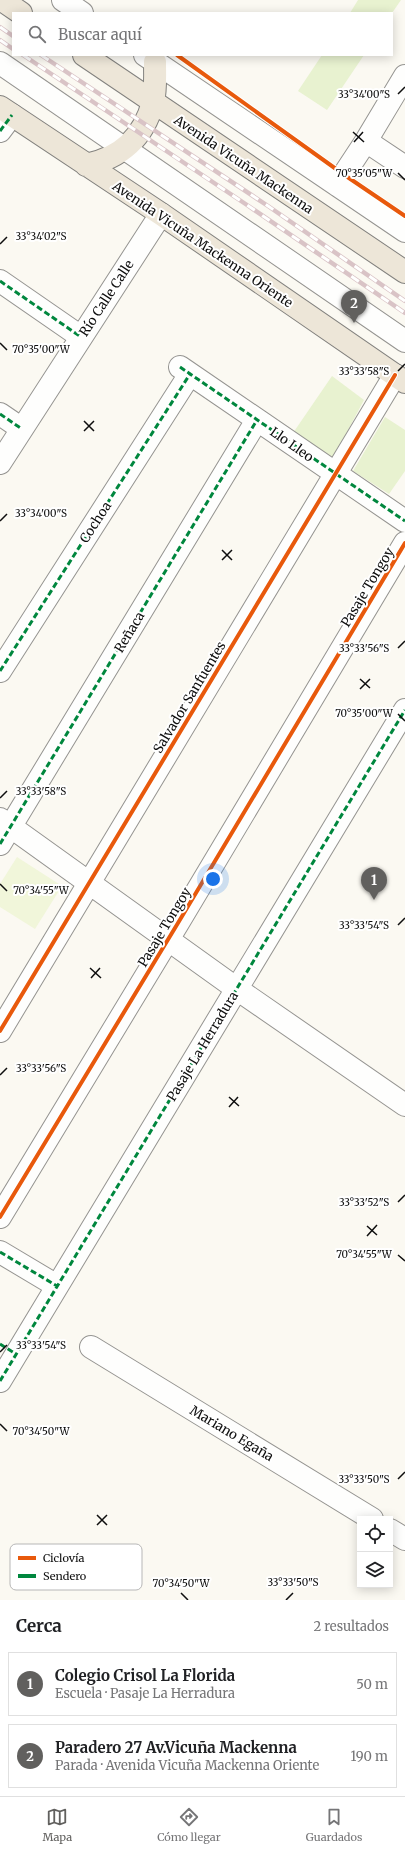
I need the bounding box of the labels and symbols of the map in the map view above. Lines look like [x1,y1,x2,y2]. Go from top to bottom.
text: 33°34'00"S [338,88,390,101]
street label: Avenida Vicuña Mackenna [170,111,317,217]
text: 70°35'05"W [336,167,393,180]
street label: Avenida Vicuña Mackenna Oriente [109,177,296,311]
text: 33°34'02"S [16,230,66,243]
street label: Río Calle Calle [75,257,138,340]
pin: 2 [341,290,367,323]
text: 70°35'00"W [12,343,71,356]
text: 33°33'58"S [339,365,389,378]
street label: Llo Lleo [267,423,317,466]
street label: Cochoa [76,498,115,546]
text: 33°34'00"S [15,507,67,520]
street label: Pasaje Tongoy [337,544,398,630]
street label: Reñaca [111,609,148,656]
street label: Salvador Sanfuentes [149,638,230,756]
text: 33°33'56"S [339,642,389,655]
text: 70°35'00"W [335,707,394,720]
text: 33°33'58"S [16,785,66,798]
pin: 1 [361,867,387,900]
your location [203,869,223,889]
text: 70°34'55"W [13,884,70,897]
street label: Pasaje Tongoy [134,884,195,970]
text: 33°33'54"S [339,919,389,932]
street label: Pasaje La Herradura [163,988,242,1104]
text: 33°33'56"S [16,1062,66,1075]
text: 33°33'52"S [339,1196,389,1209]
text: 70°34'55"W [336,1248,393,1261]
text: 33°33'54"S [16,1339,66,1352]
street label: Mariano Egaña [187,1402,277,1465]
text: 70°34'50"W [13,1425,70,1438]
text: 33°33'50"S [338,1473,390,1486]
legend [10,1544,142,1590]
text: Ciclovía [43,1551,85,1565]
text: Sendero [43,1569,87,1583]
text: 33°33'50"S [267,1576,319,1589]
text: 70°34'50"W [153,1577,210,1590]

